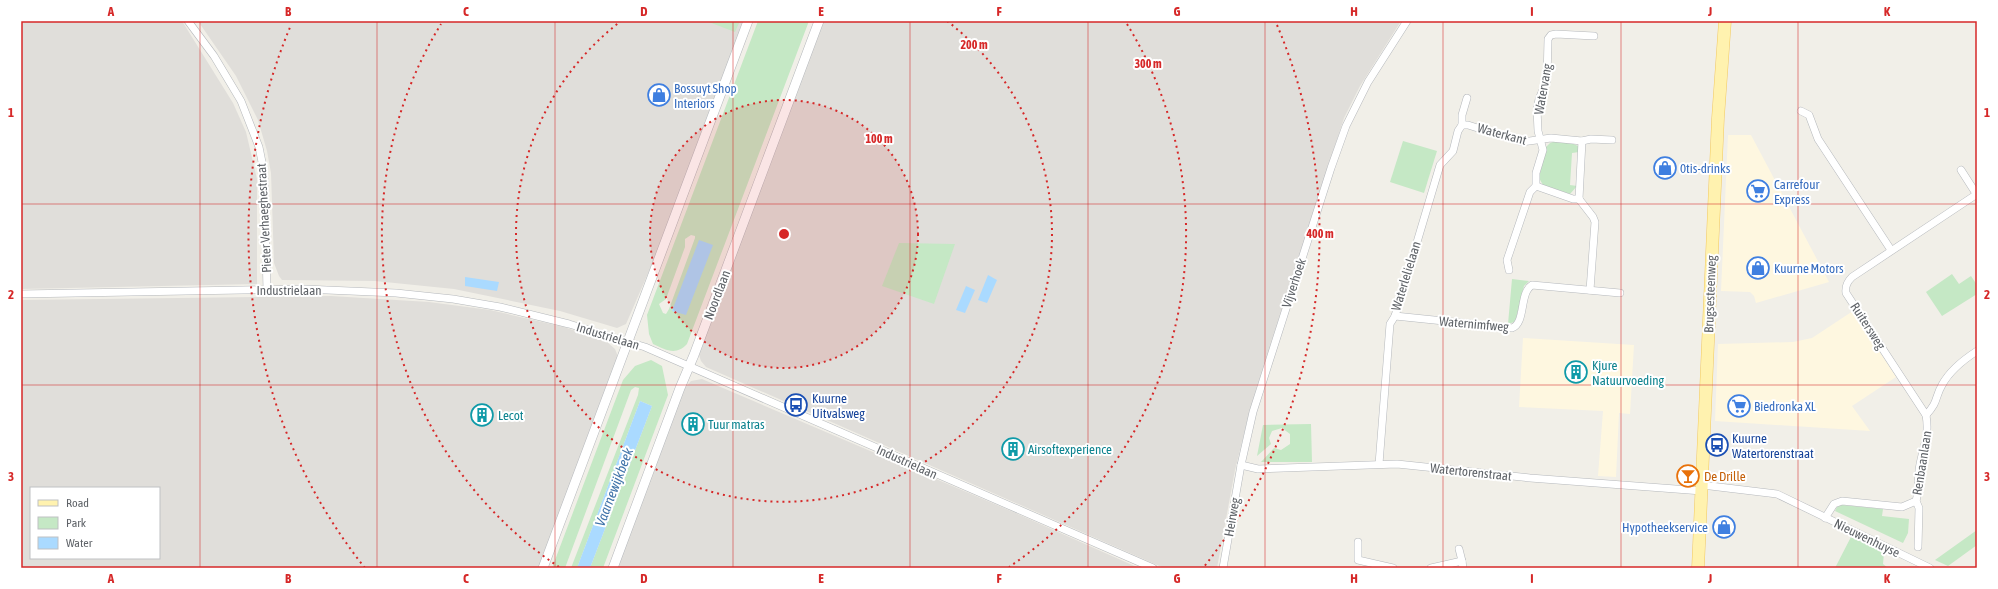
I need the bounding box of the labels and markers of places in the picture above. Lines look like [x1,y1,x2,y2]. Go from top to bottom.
place label: Bossuyt Shop Interiors [674,81,737,111]
shop icon: Bossuyt Shop Interiors [646,82,672,108]
shop icon: 0tis-drinks [1652,155,1678,181]
place label: 0tis-drinks [1680,161,1731,176]
place label: Carrefour Express [1774,177,1819,207]
supermarket icon: Carrefour Express [1745,178,1771,204]
centre of rings [777,227,791,241]
shop icon: Kuurne Motors [1745,255,1771,281]
place label: Kuurne Motors [1774,261,1844,276]
place label: Kjure Natuurvoeding [1592,358,1664,388]
building icon: Kjure Natuurvoeding [1563,359,1589,385]
place label: Kuurne Uitvalsweg [812,391,865,421]
bus stop icon: Kuurne Uitvalsweg [783,392,809,418]
supermarket icon: Biedronka XL [1726,393,1752,419]
place label: Biedronka XL [1754,399,1816,414]
building icon: Lecot [469,402,495,428]
place label: Lecot [498,408,524,423]
building icon: Tuur matras [680,411,706,437]
place label: Tuur matras [708,417,765,432]
place label: Kuurne Watertorenstraat [1732,431,1814,461]
bus stop icon: Kuurne Watertorenstraat [1704,432,1730,458]
building icon: Airsoftexperience [1000,436,1026,462]
place label: Airsoftexperience [1028,442,1112,457]
bar icon: De Drille [1675,463,1701,489]
place label: De Drille [1704,469,1746,484]
shop icon: Hypotheekservice [1711,514,1737,540]
place label: Hypotheekservice [1622,520,1708,535]

